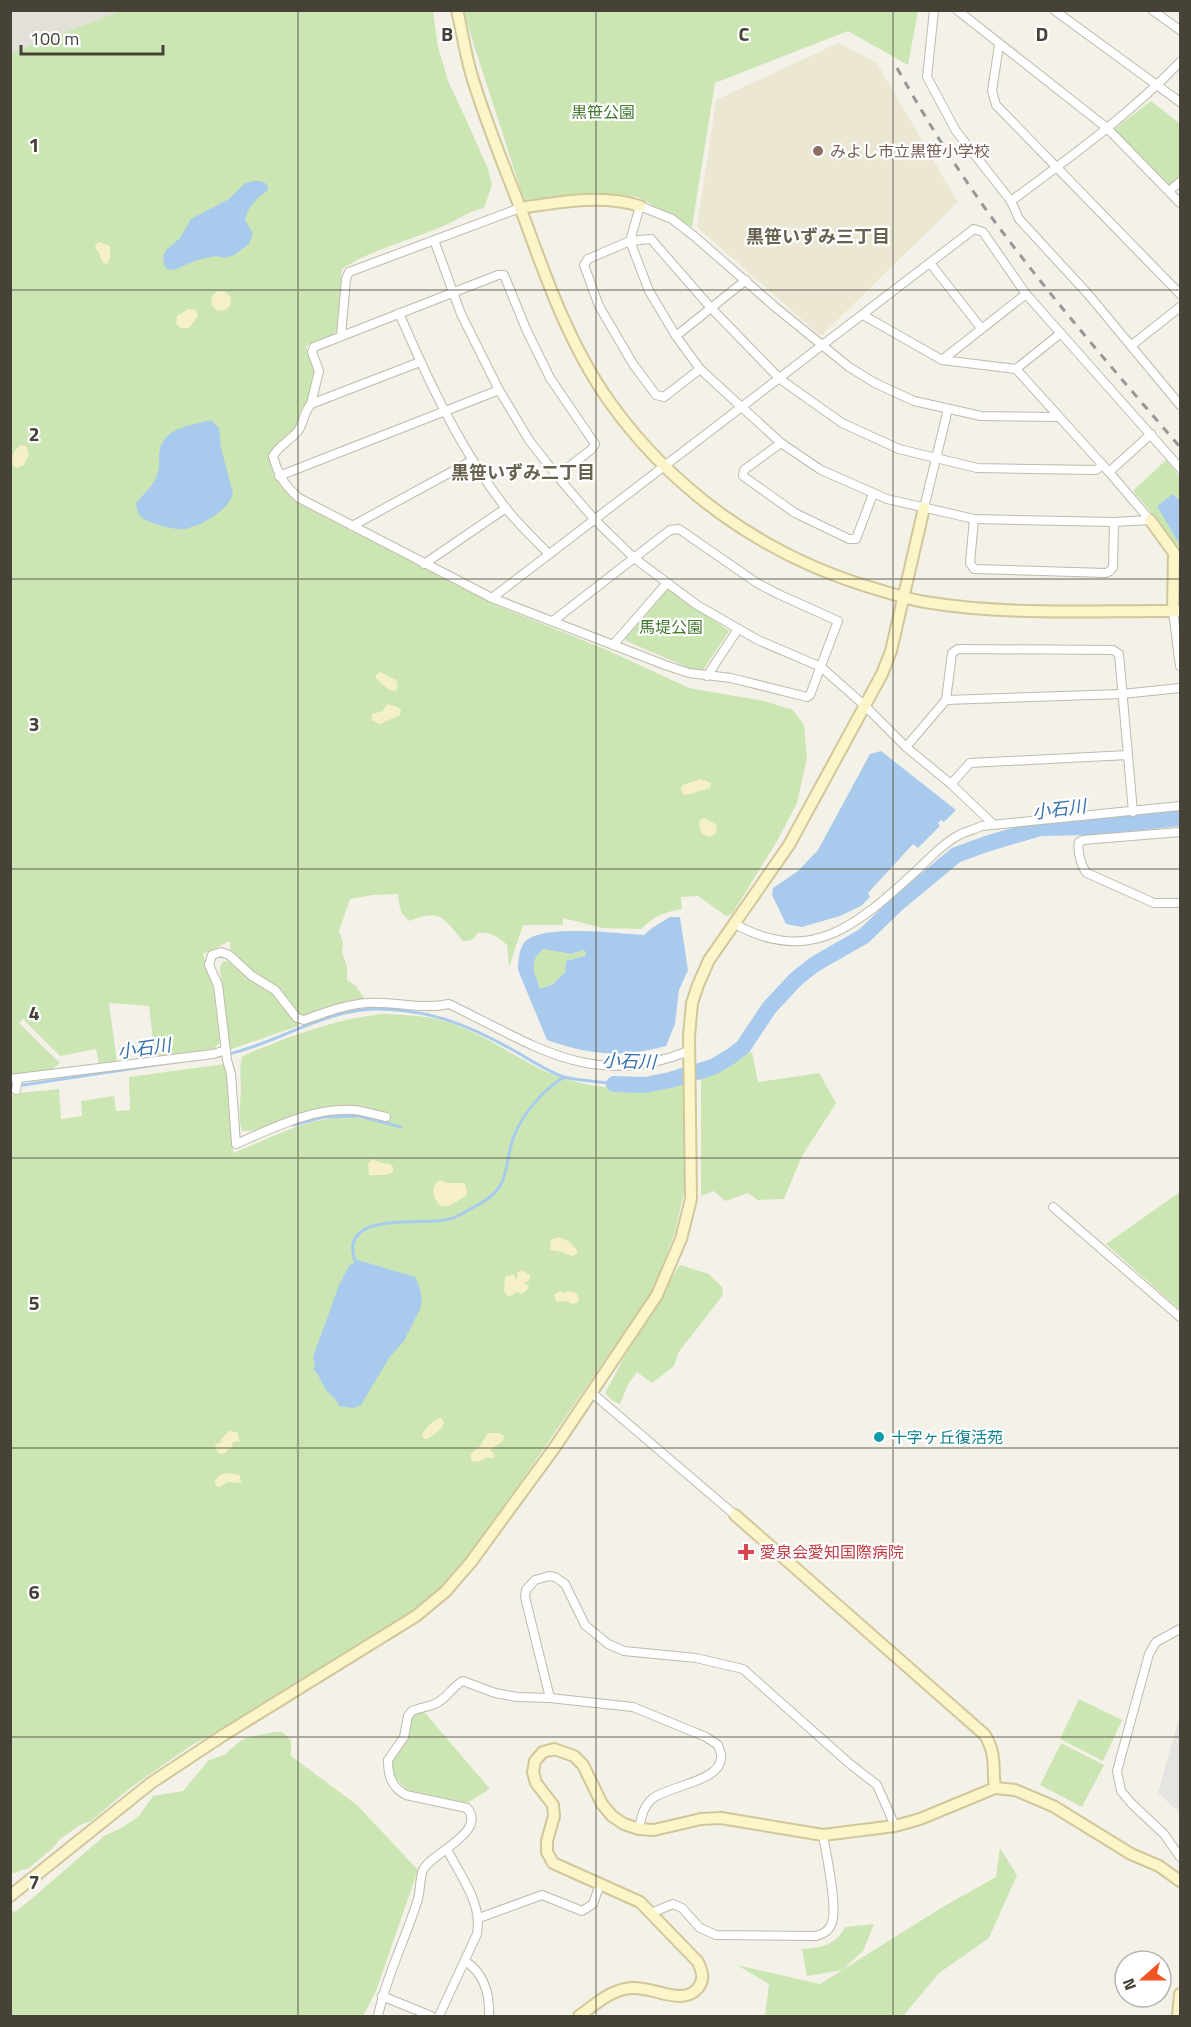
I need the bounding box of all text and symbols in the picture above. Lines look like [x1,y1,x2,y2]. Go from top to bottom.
scale bar [21,18,164,56]
text: B [441,18,453,49]
text: C [739,18,750,49]
text: D [1036,18,1048,49]
text: 100 m [30,25,79,52]
park label: 黒笹公園 [571,100,635,124]
text: 1 [28,129,40,160]
place label: みよし市立黒笹小学校 [830,139,990,163]
marker: みよし市立黒笹小学校 [811,144,825,158]
district label: 黒笹いずみ三丁目 [746,223,890,250]
text: 2 [28,418,40,449]
district label: 黒笹いずみ二丁目 [451,459,595,486]
park label: 馬堤公園 [639,615,703,639]
text: 3 [28,708,40,739]
water label: 小石川 [1031,792,1089,826]
text: 4 [28,997,40,1028]
water label: 小石川 [115,1031,175,1065]
water label: 小石川 [602,1047,658,1076]
text: 5 [28,1287,40,1318]
place label: 十字ヶ丘復活苑 [891,1425,1003,1449]
marker: 十字ヶ丘復活苑 [872,1430,886,1444]
place label: 愛泉会愛知国際病院 [760,1540,904,1564]
marker: 愛泉会愛知国際病院 [737,1543,755,1561]
text: 6 [28,1576,40,1607]
text: 7 [28,1866,40,1897]
north arrow [1113,1949,1173,2009]
text: N [1116,1975,1142,1994]

